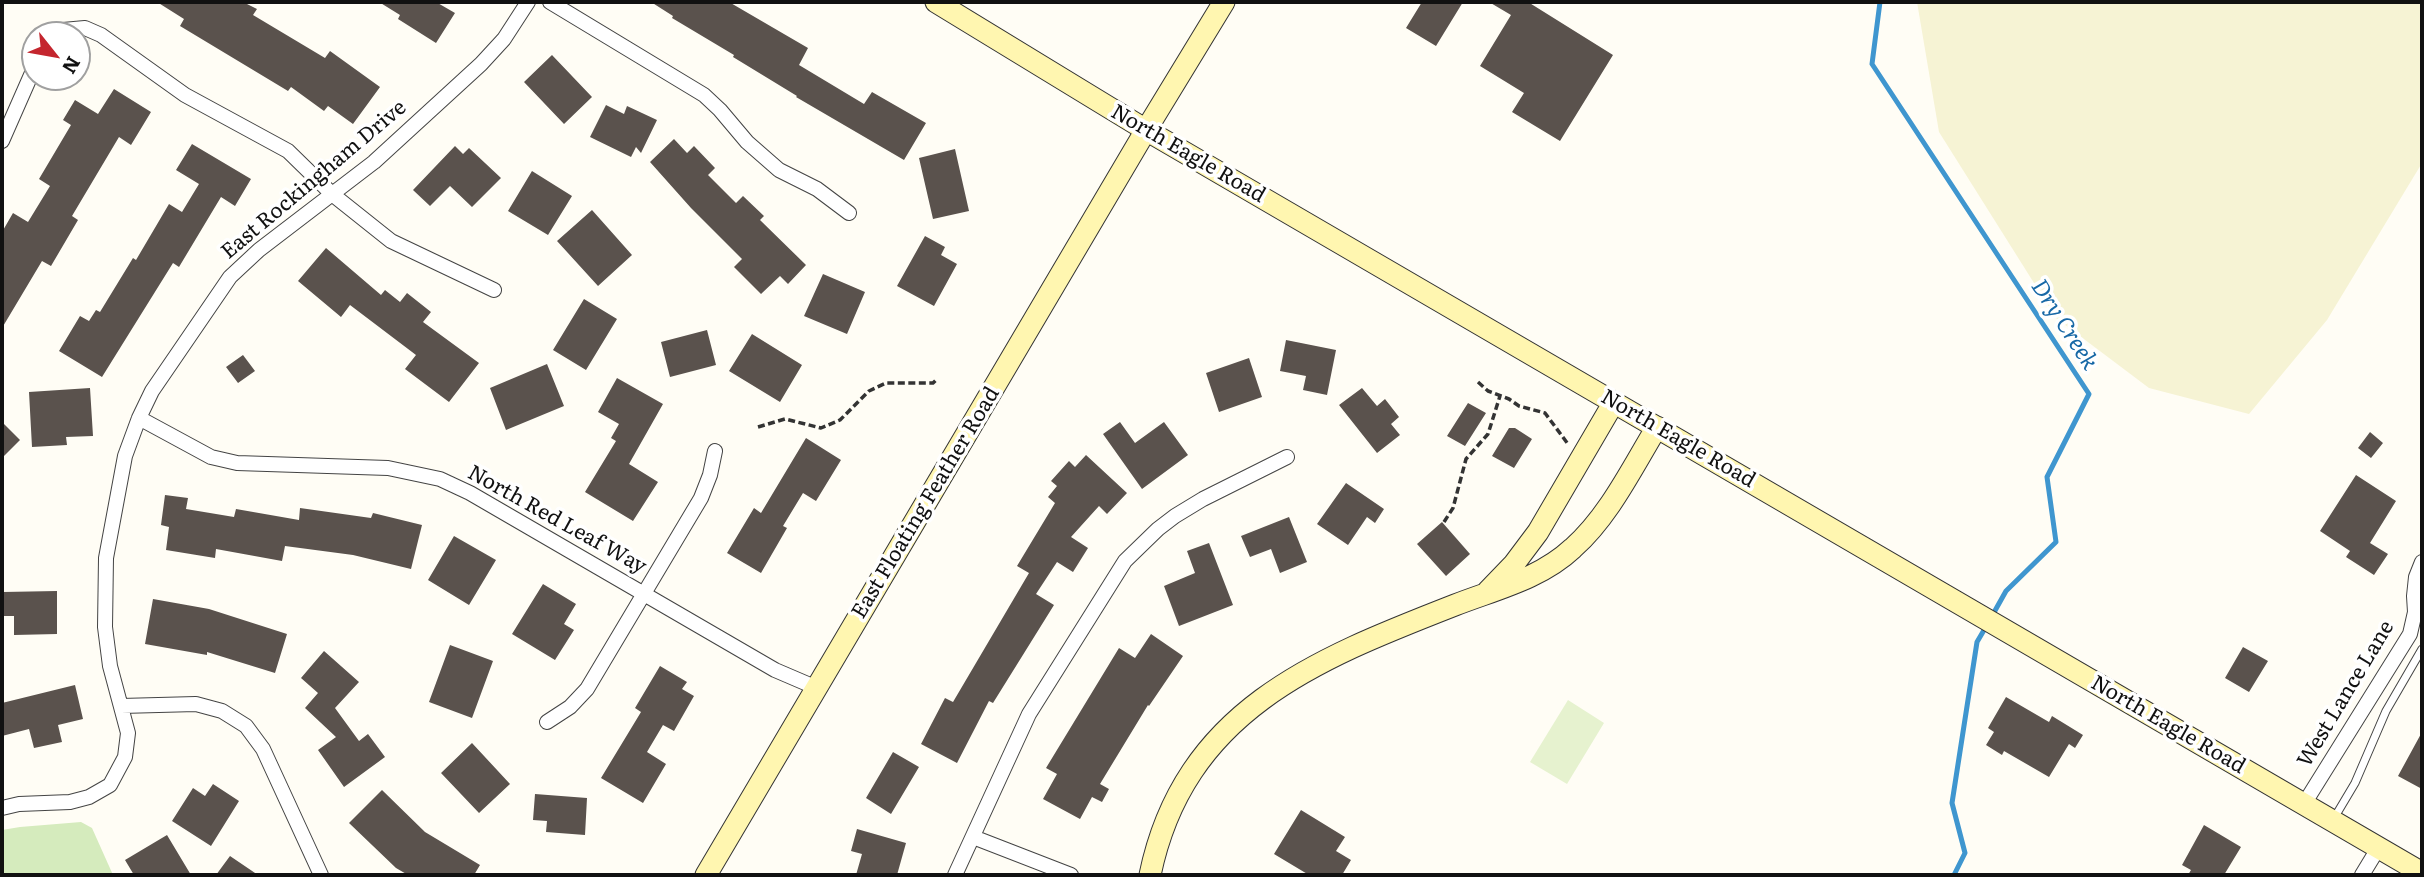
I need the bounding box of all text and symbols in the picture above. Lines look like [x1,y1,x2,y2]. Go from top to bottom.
north arrow [21,21,91,91]
text: N [56,52,88,80]
street label: East Rockingham Drive [216,95,412,265]
street label: North Eagle Road [1106,100,1270,208]
water label: Dry Creek [2025,275,2103,375]
street label: East Floating Feather Road [847,383,1005,623]
street label: North Eagle Road [1596,385,1760,493]
street label: North Red Leaf Way [463,460,651,580]
street label: West Lance Lane [2292,616,2400,772]
street label: North Eagle Road [2086,671,2250,779]

